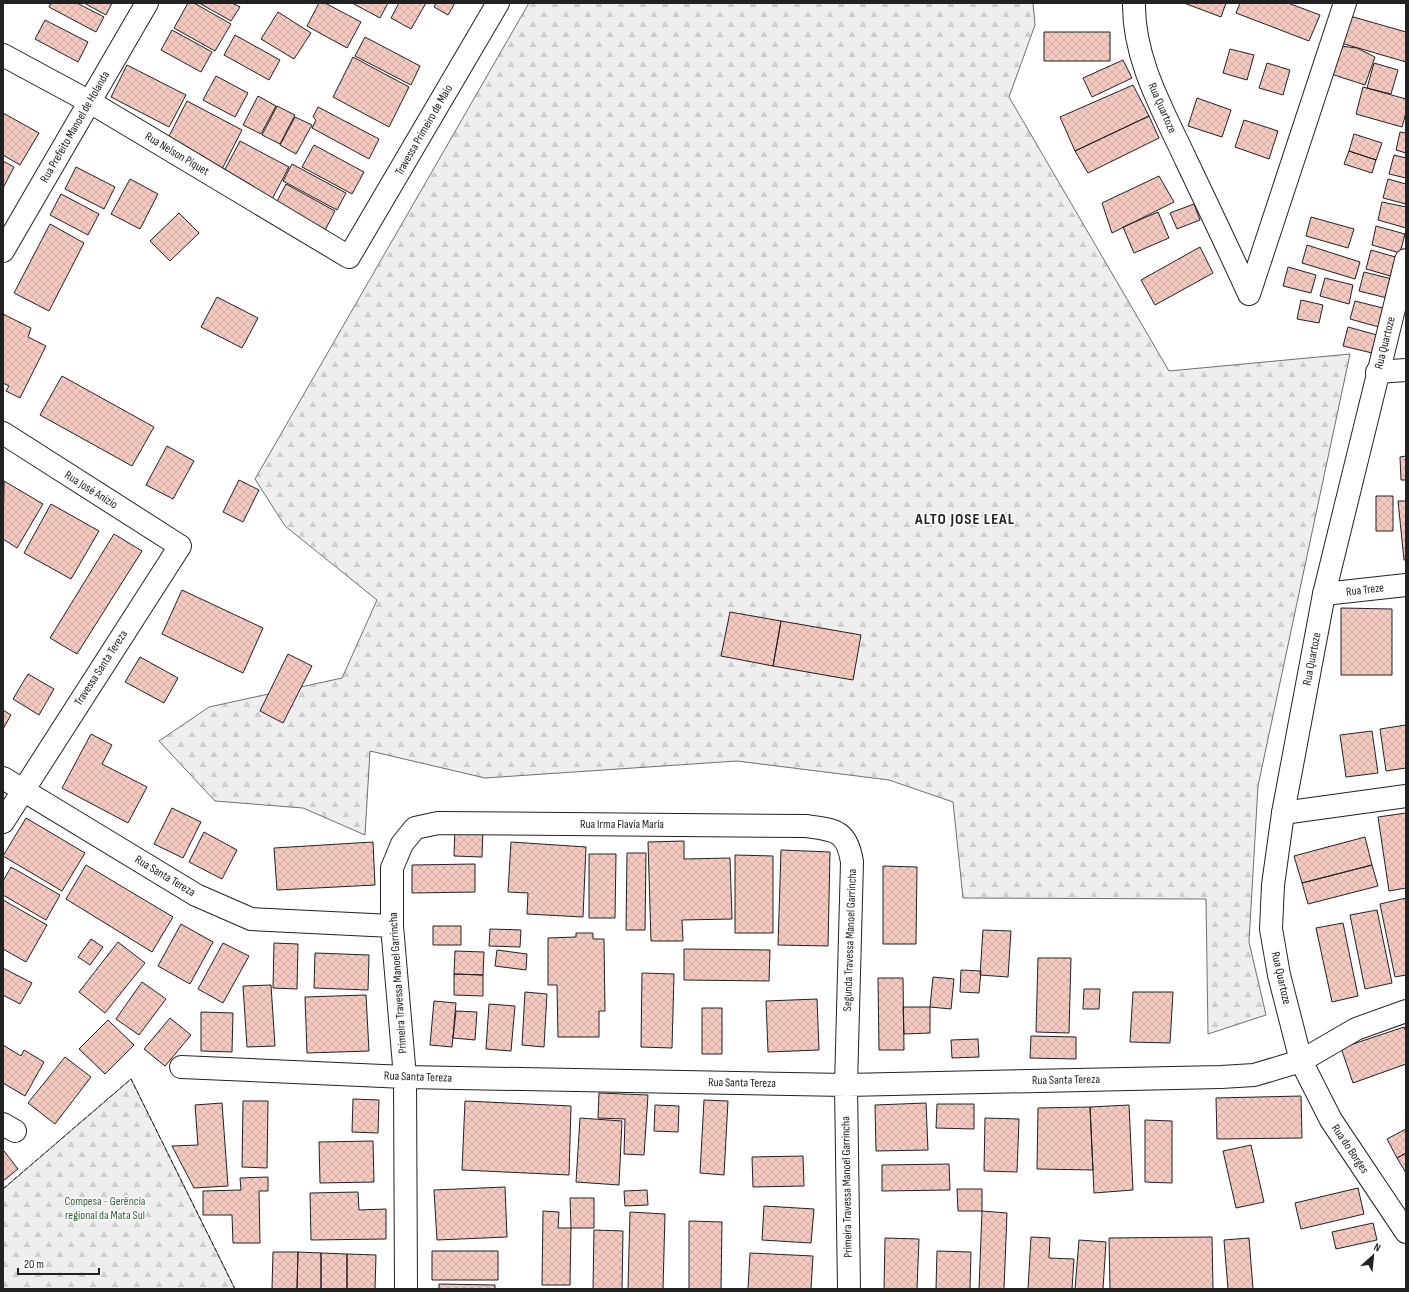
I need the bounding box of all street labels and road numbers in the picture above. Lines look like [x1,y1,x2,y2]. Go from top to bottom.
street label: Rua Prefeito Manoel de Holanda [37,68,113,185]
street label: Rua Quartoze [1144,80,1180,136]
street label: Travessa Primeiro de Maio [392,82,456,178]
street label: Rua Nelson Piquet [142,129,212,179]
street label: Rua Quartoze [1371,315,1399,371]
street label: Rua José Anizio [62,468,120,512]
street label: Rua Treze [1345,580,1385,600]
street label: Travessa Santa Tereza [71,627,131,709]
street label: Rua Quartoze [1300,631,1325,687]
street label: Rua Irma Flavia Maria [580,817,664,832]
street label: Rua Santa Tereza [132,852,198,900]
street label: Segunda Travessa Manoel Garrincha [840,868,860,1012]
street label: Primeira Travessa Manoel Garrincha [386,911,410,1054]
street label: Rua Quartoze [1268,950,1294,1006]
street label: Rua Santa Tereza [384,1068,453,1086]
street label: Rua Santa Tereza [1032,1072,1101,1088]
street label: Rua Santa Tereza [708,1075,777,1091]
street label: Primeira Travessa Manoel Garrincha [838,1116,856,1258]
street label: Rua do Borges [1328,1121,1372,1177]

